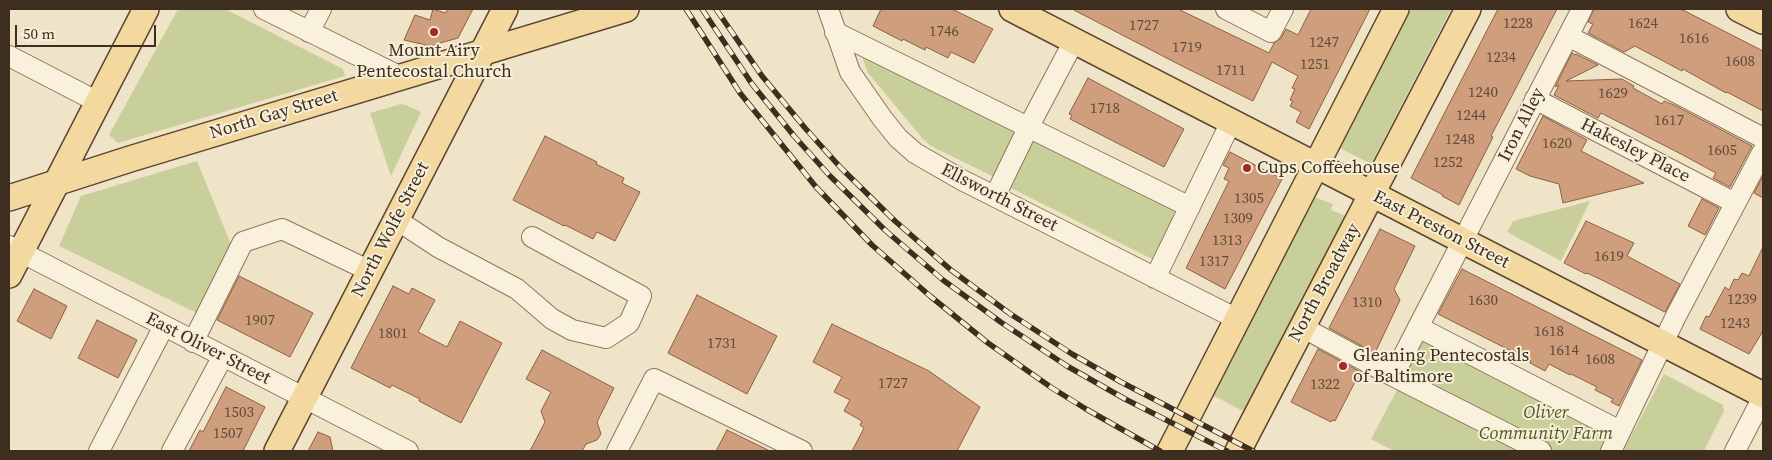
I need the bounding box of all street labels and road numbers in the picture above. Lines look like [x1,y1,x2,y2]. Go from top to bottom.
street label: Iron Alley [1494,84,1550,166]
street label: North Gay Street [207,85,341,145]
street label: Hakesley Place [1577,114,1693,188]
street label: North Wolfe Street [348,159,434,301]
street label: Ellsworth Street [937,159,1061,237]
street label: East Preston Street [1369,186,1513,274]
street label: North Broadway [1285,220,1365,346]
street label: East Oliver Street [142,308,274,390]

